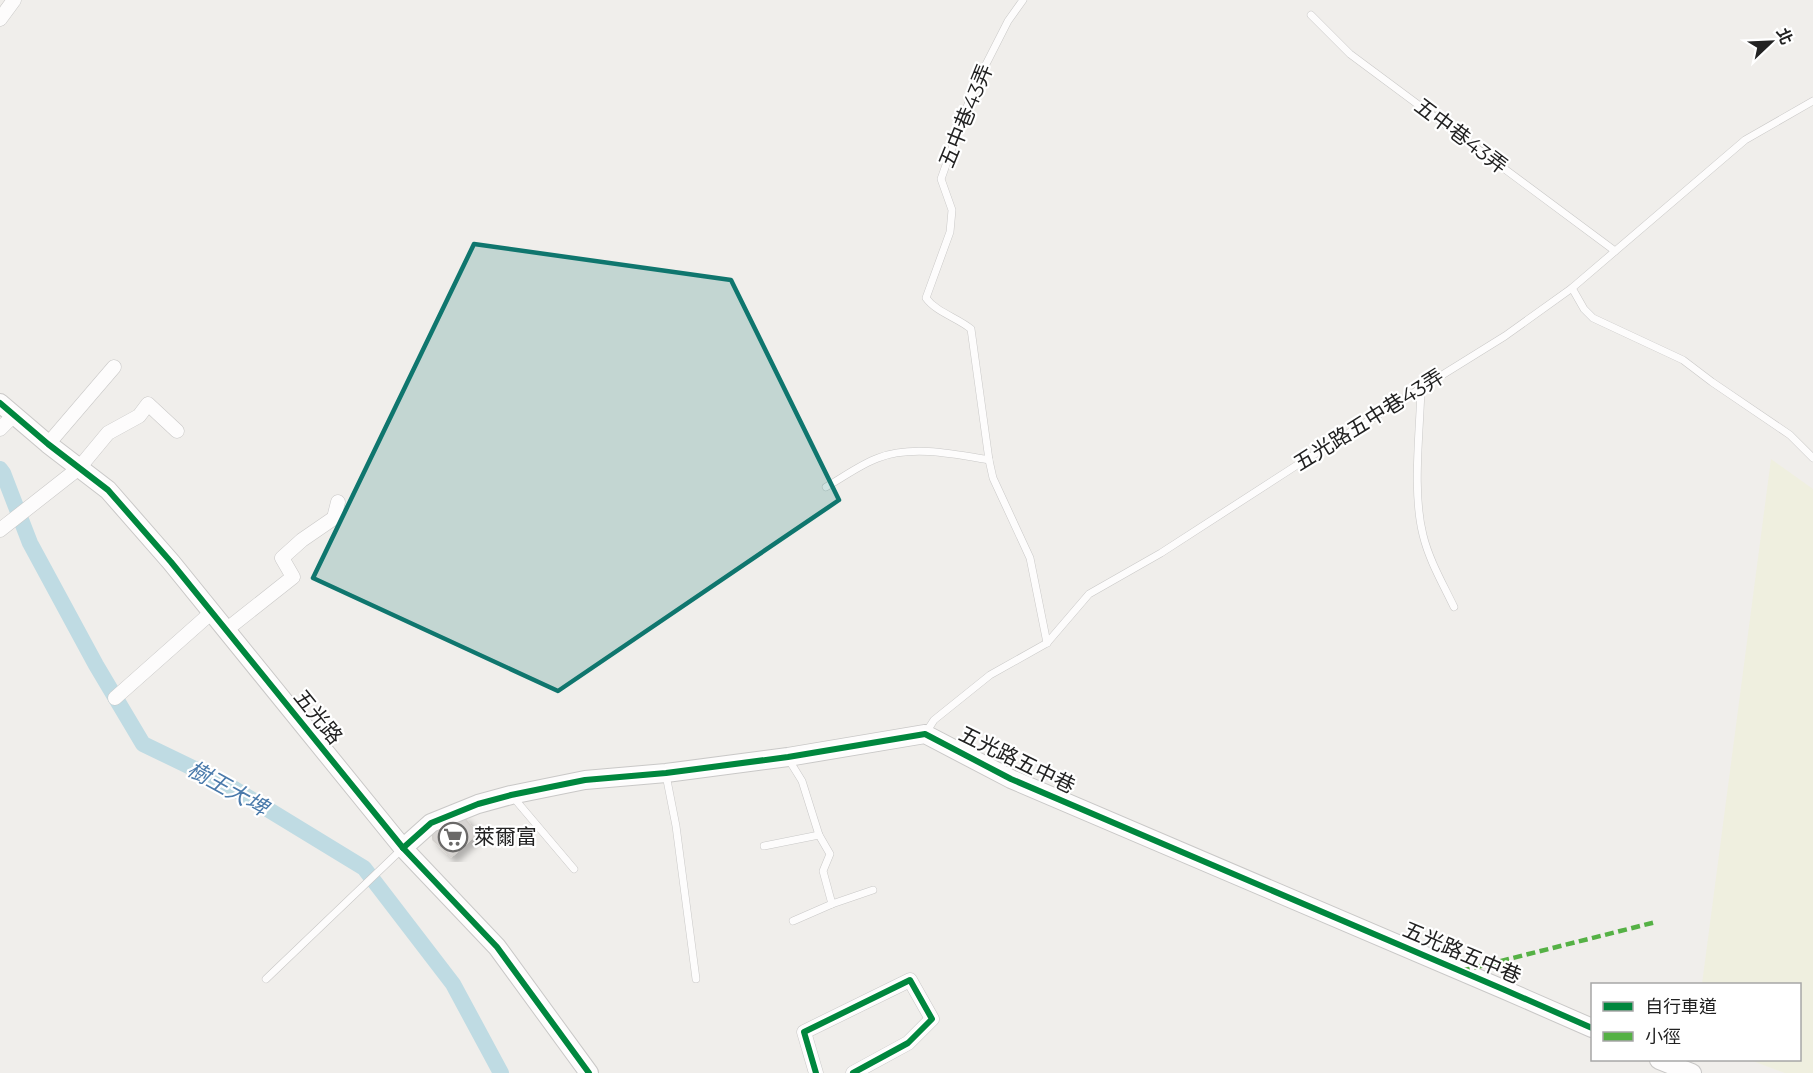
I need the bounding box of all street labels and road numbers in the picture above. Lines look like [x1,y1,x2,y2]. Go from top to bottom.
street label: 五中巷43弄 [933,60,998,171]
street label: 五中巷43弄 [1410,93,1513,179]
street label: 五光路五中巷43弄 [1289,363,1448,476]
street label: 五光路 [289,684,348,749]
street label: 五光路五中巷 [955,721,1079,798]
street label: 五光路五中巷 [1399,916,1525,989]

